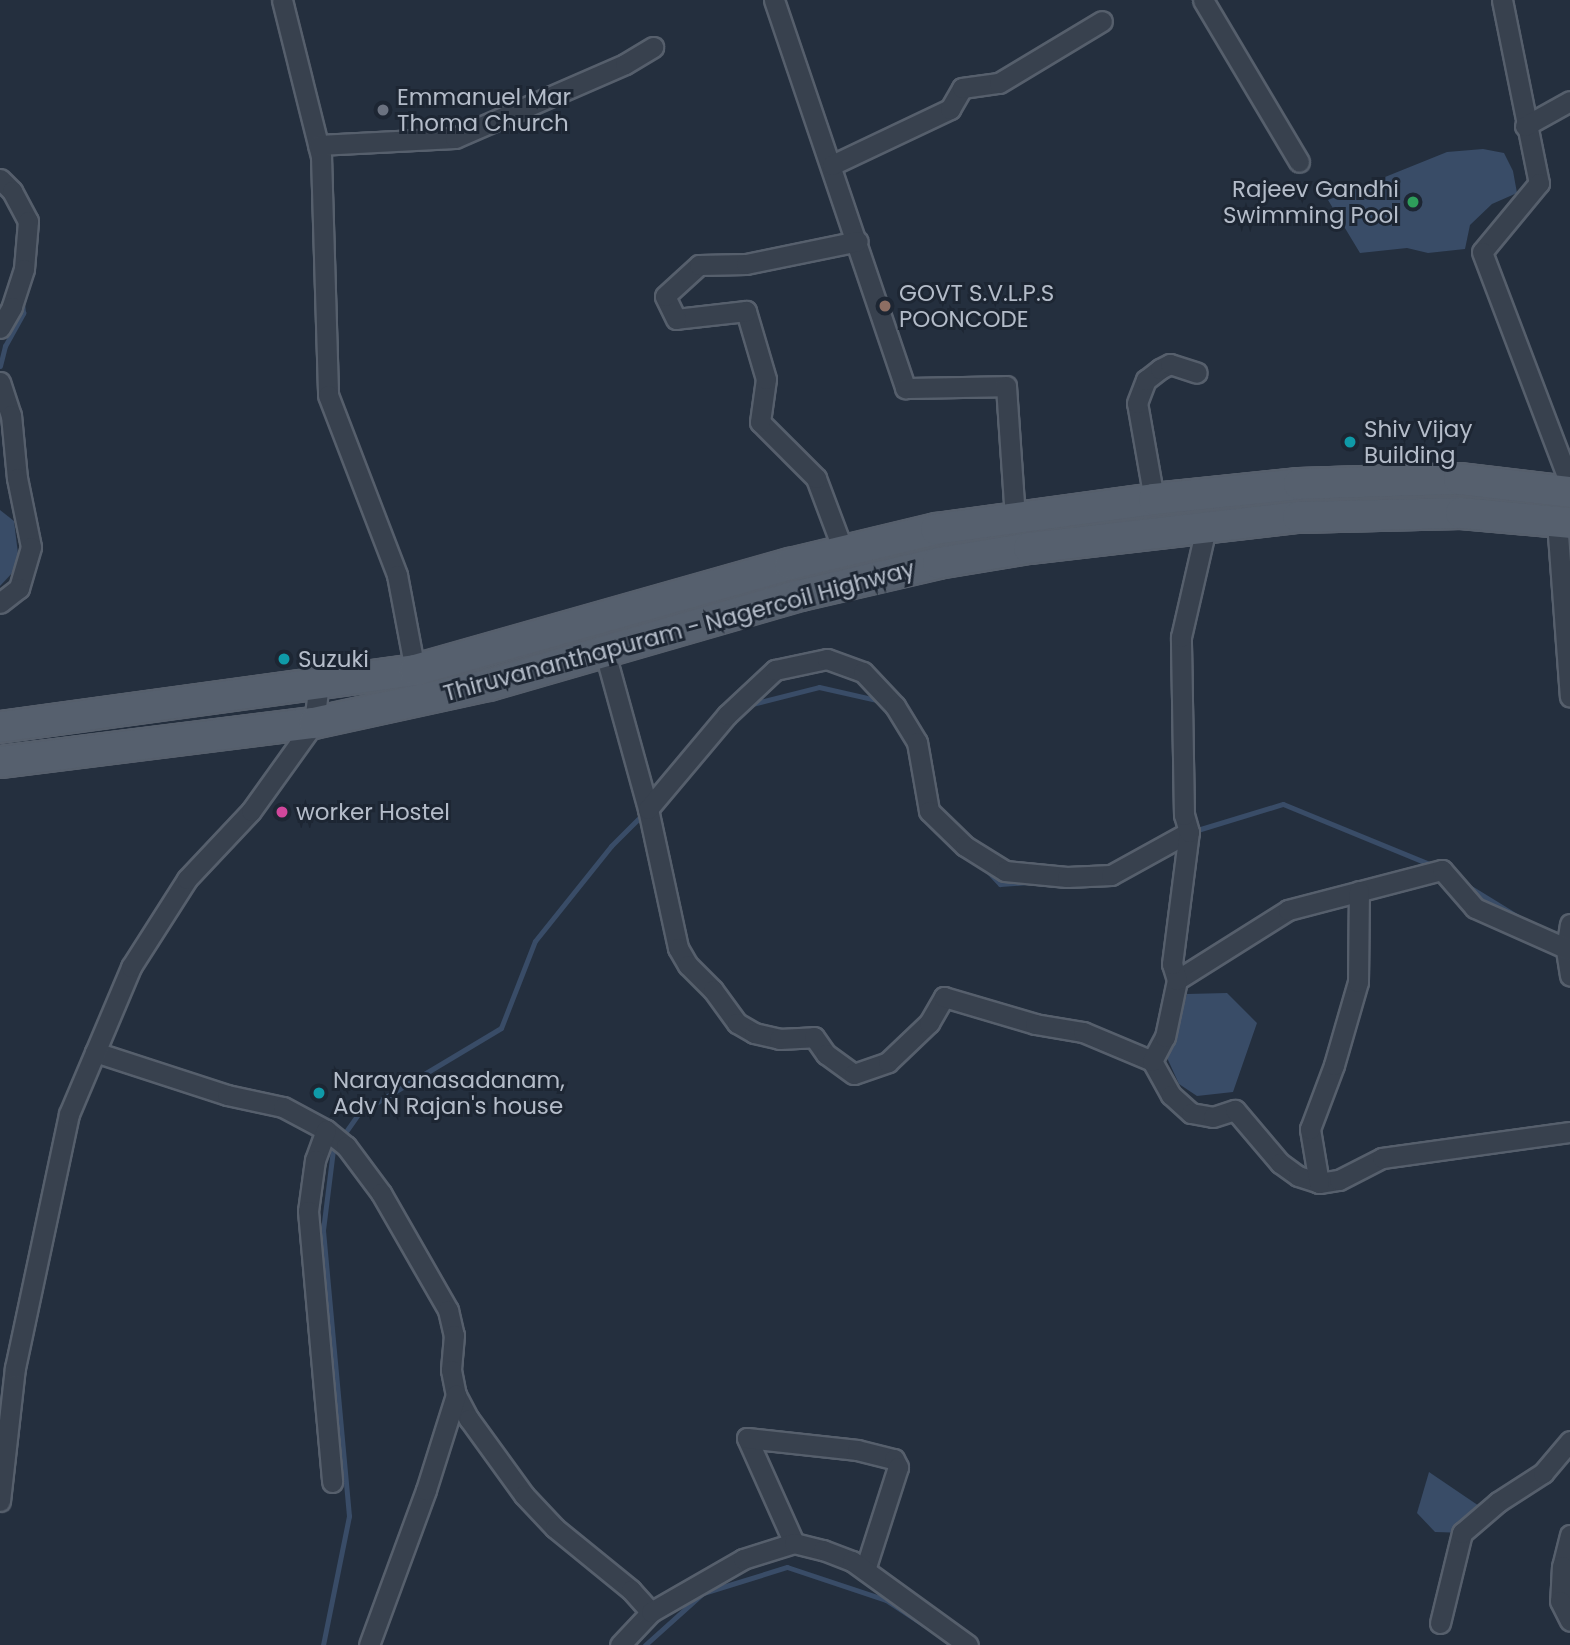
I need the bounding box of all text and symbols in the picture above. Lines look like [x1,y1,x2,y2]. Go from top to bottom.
place label: Emmanuel Mar Thoma Church [397,83,571,137]
marker: Emmanuel Mar Thoma Church [375,102,391,118]
place label: Rajeev Gandhi Swimming Pool [1223,175,1399,229]
marker: Rajeev Gandhi Swimming Pool [1405,194,1421,210]
place label: GOVT S.V.L.P.S POONCODE [899,279,1054,333]
marker: GOVT S.V.L.P.S POONCODE [877,298,893,314]
place label: Shiv Vijay Building [1364,415,1472,469]
marker: Shiv Vijay Building [1342,434,1358,450]
street label: Thiruvananthapuram - Nagercoil Highway [440,555,918,707]
place label: Suzuki [298,645,369,673]
marker: Suzuki [276,651,292,667]
place label: worker Hostel [296,798,450,826]
marker: worker Hostel [274,804,290,820]
place label: Narayanasadanam, Adv N Rajan's house [333,1066,565,1120]
marker: Narayanasadanam, Adv N Rajan's house [311,1085,327,1101]

